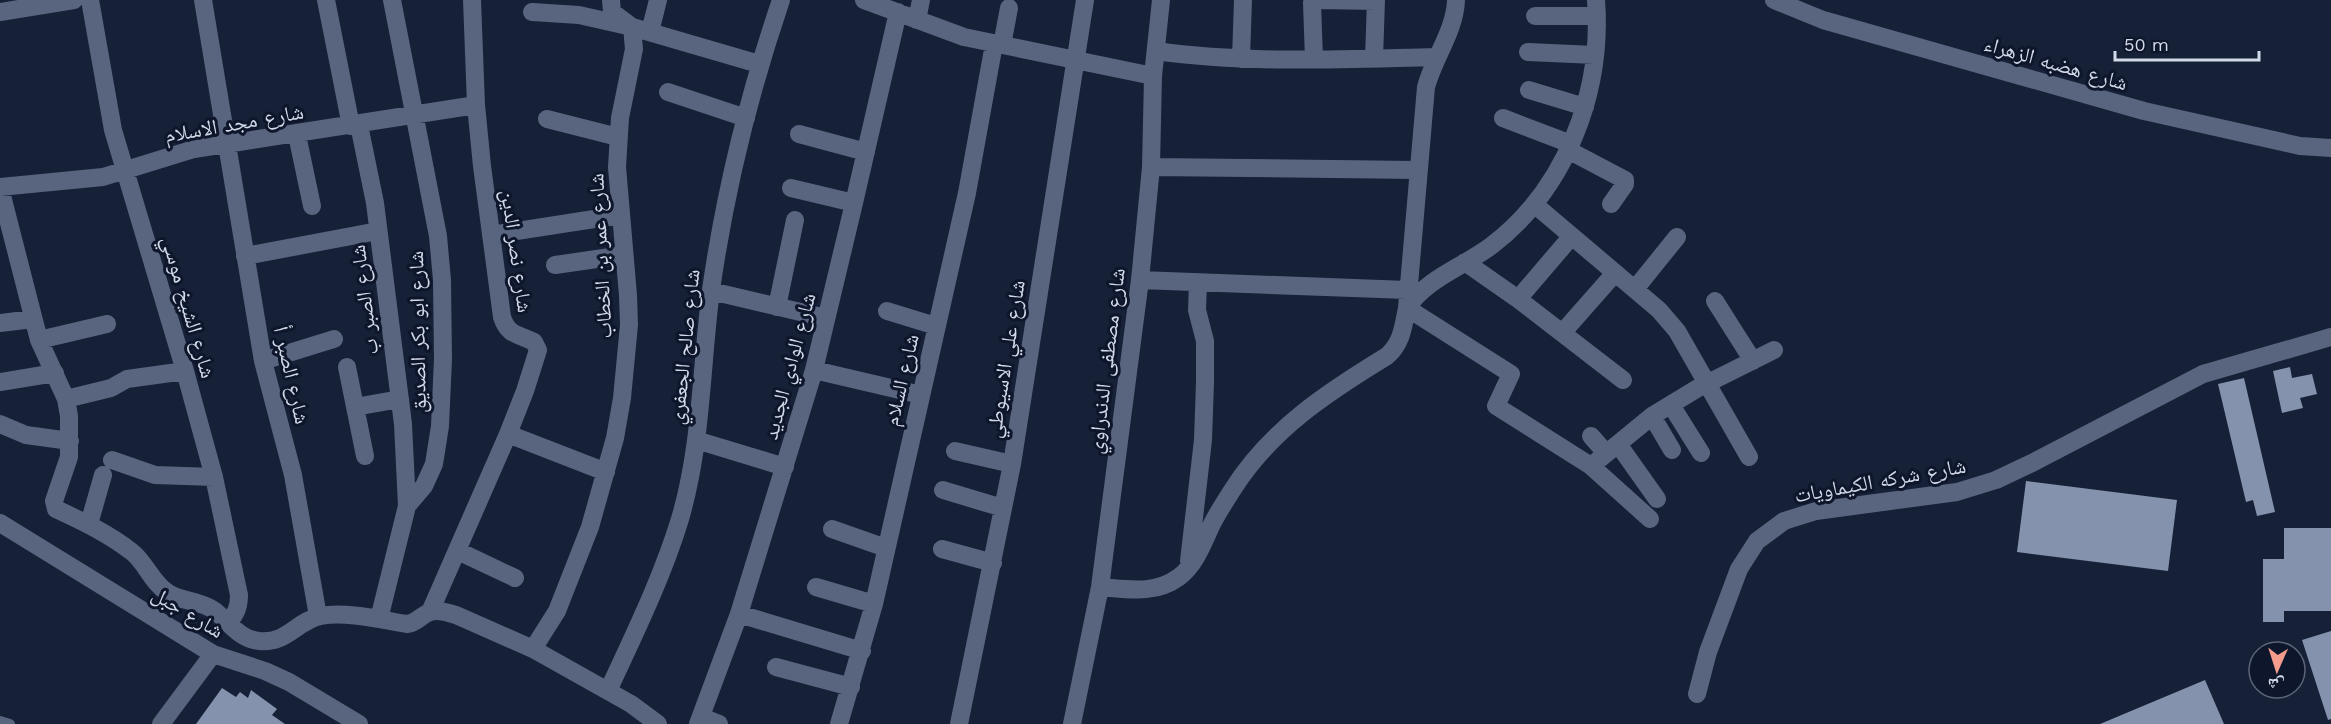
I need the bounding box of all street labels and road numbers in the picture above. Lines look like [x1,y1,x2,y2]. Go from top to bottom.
street label: شارع هضبه الزهراء [1981,31,2131,96]
street label: شارع مجد الاسلام [163,98,306,149]
street label: شارع عمر بن الخطاب [583,173,618,339]
street label: شارع نصر الدين [495,188,538,314]
street label: شارع الشيخ موسي [153,233,221,382]
street label: شارع الصبر ب [345,243,384,357]
street label: شارع ابو بكر الصديق [403,251,432,413]
street label: شارع مصطفى الدندراوي [1082,267,1134,456]
street label: شارع صالح الجعفري [663,268,709,426]
street label: شارع علي الاسيوطي [980,278,1034,441]
street label: شارع الوادي الجديد [757,290,825,443]
street label: شارع الصبر أ [268,324,315,427]
street label: شارع السلام [878,332,926,429]
street label: شارع شركه الكيماويات [1792,453,1968,508]
street label: شارع جبل [147,581,228,644]

